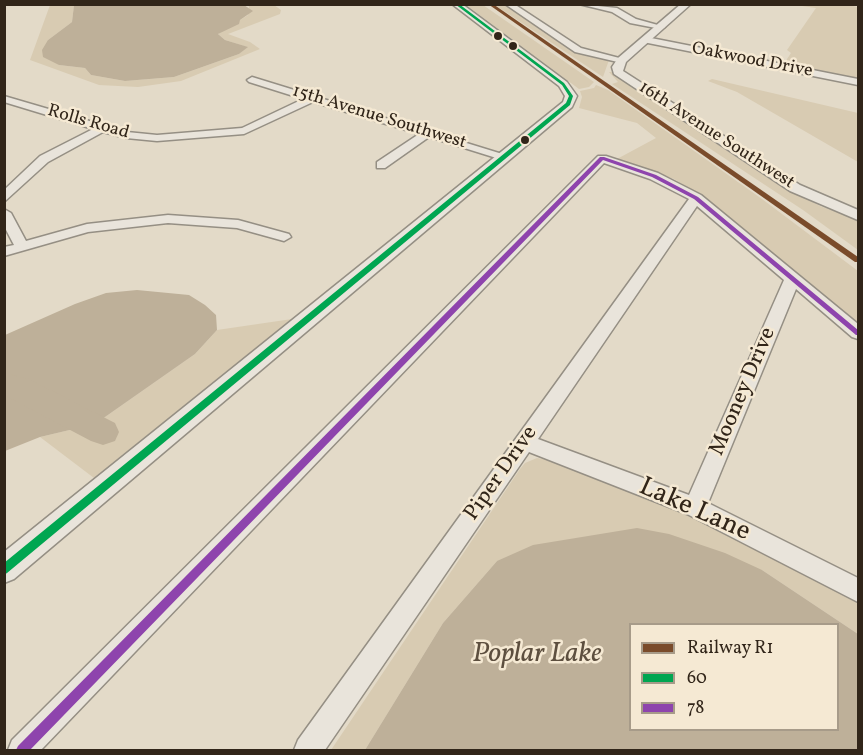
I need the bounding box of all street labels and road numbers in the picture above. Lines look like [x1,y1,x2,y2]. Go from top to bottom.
street label: Oakwood Drive [690,39,814,83]
street label: 16th Avenue Southwest [634,78,798,194]
street label: 15th Avenue Southwest [289,81,469,155]
street label: Rolls Road [45,101,131,145]
street label: Mooney Drive [705,324,783,460]
street label: Piper Drive [460,421,544,527]
street label: Lake Lane [633,472,755,550]

